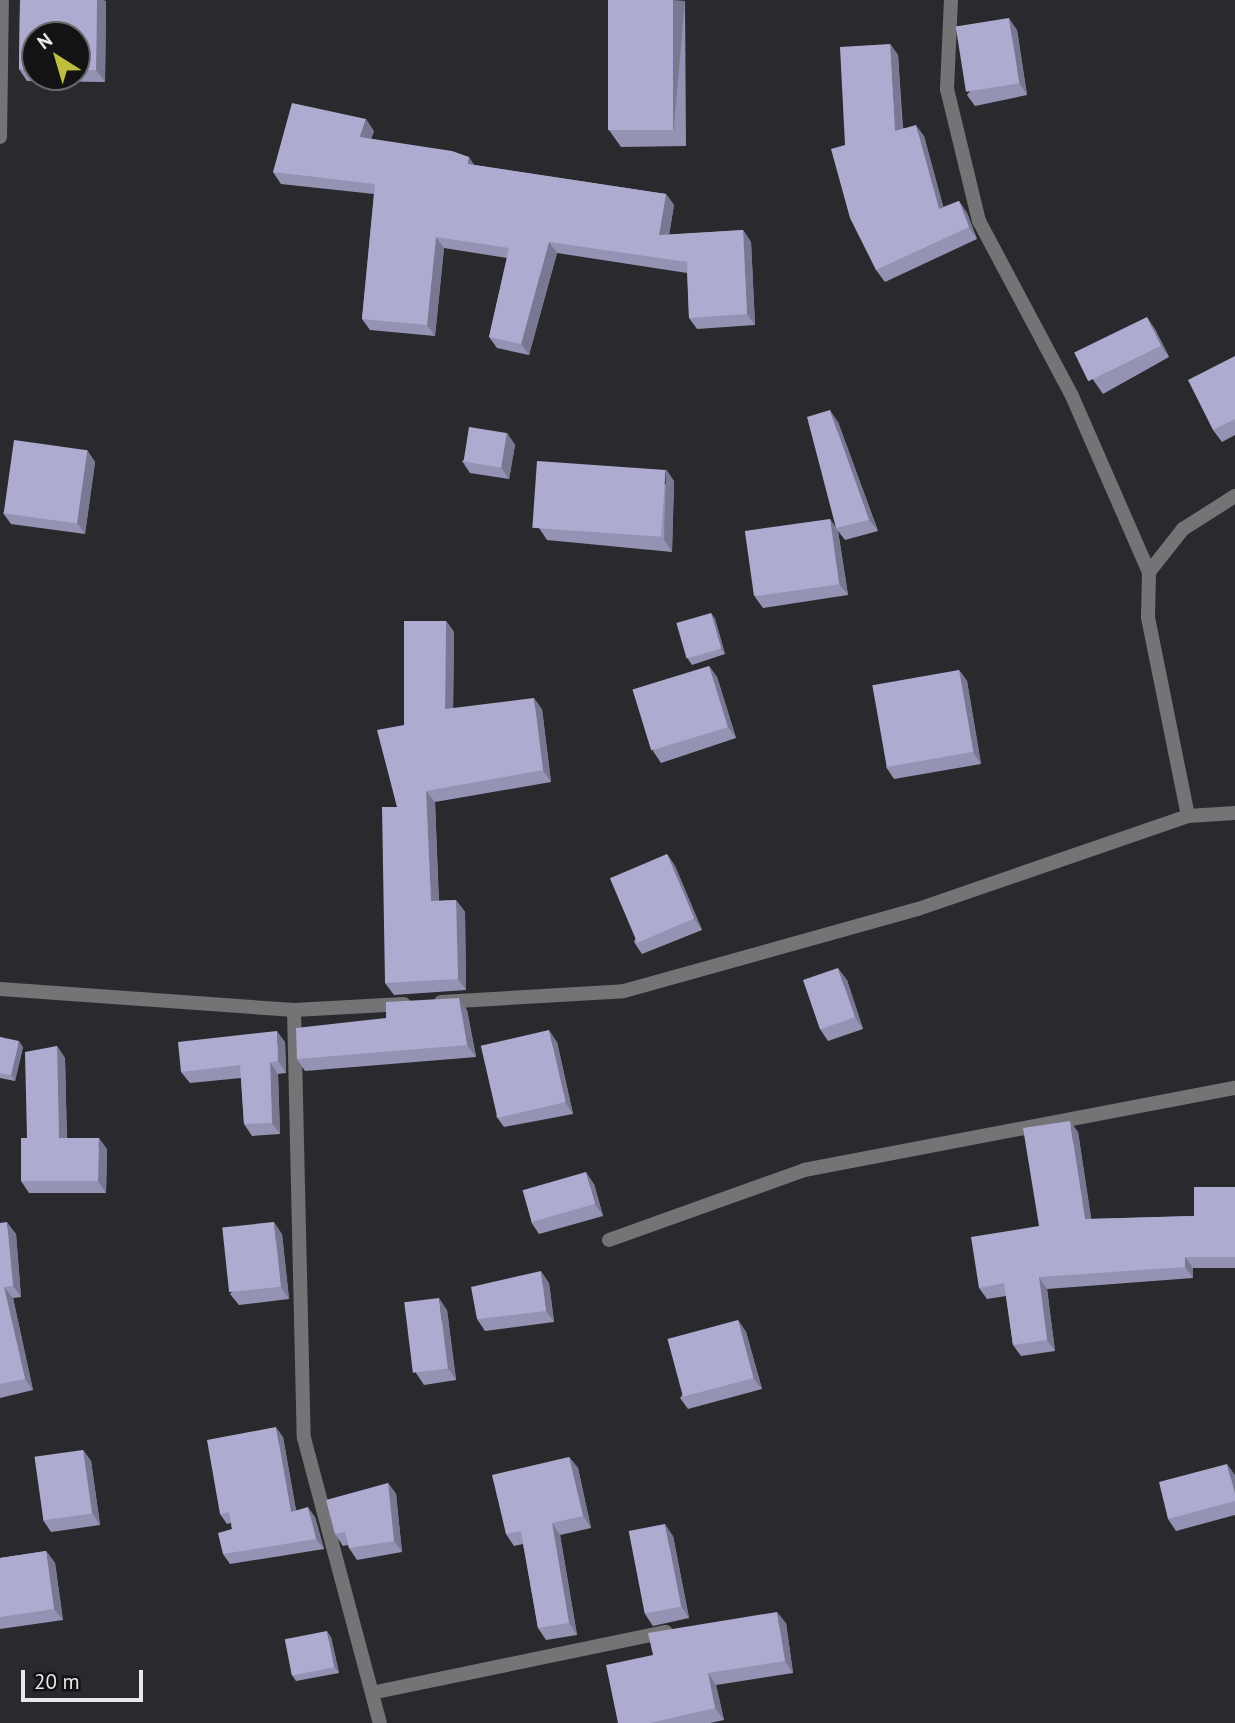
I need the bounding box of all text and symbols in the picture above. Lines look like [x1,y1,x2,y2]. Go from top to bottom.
north arrow [21,21,91,91]
text: N [32,27,57,54]
scale bar [24,1656,147,1700]
text: 20 m [34,1668,80,1695]

